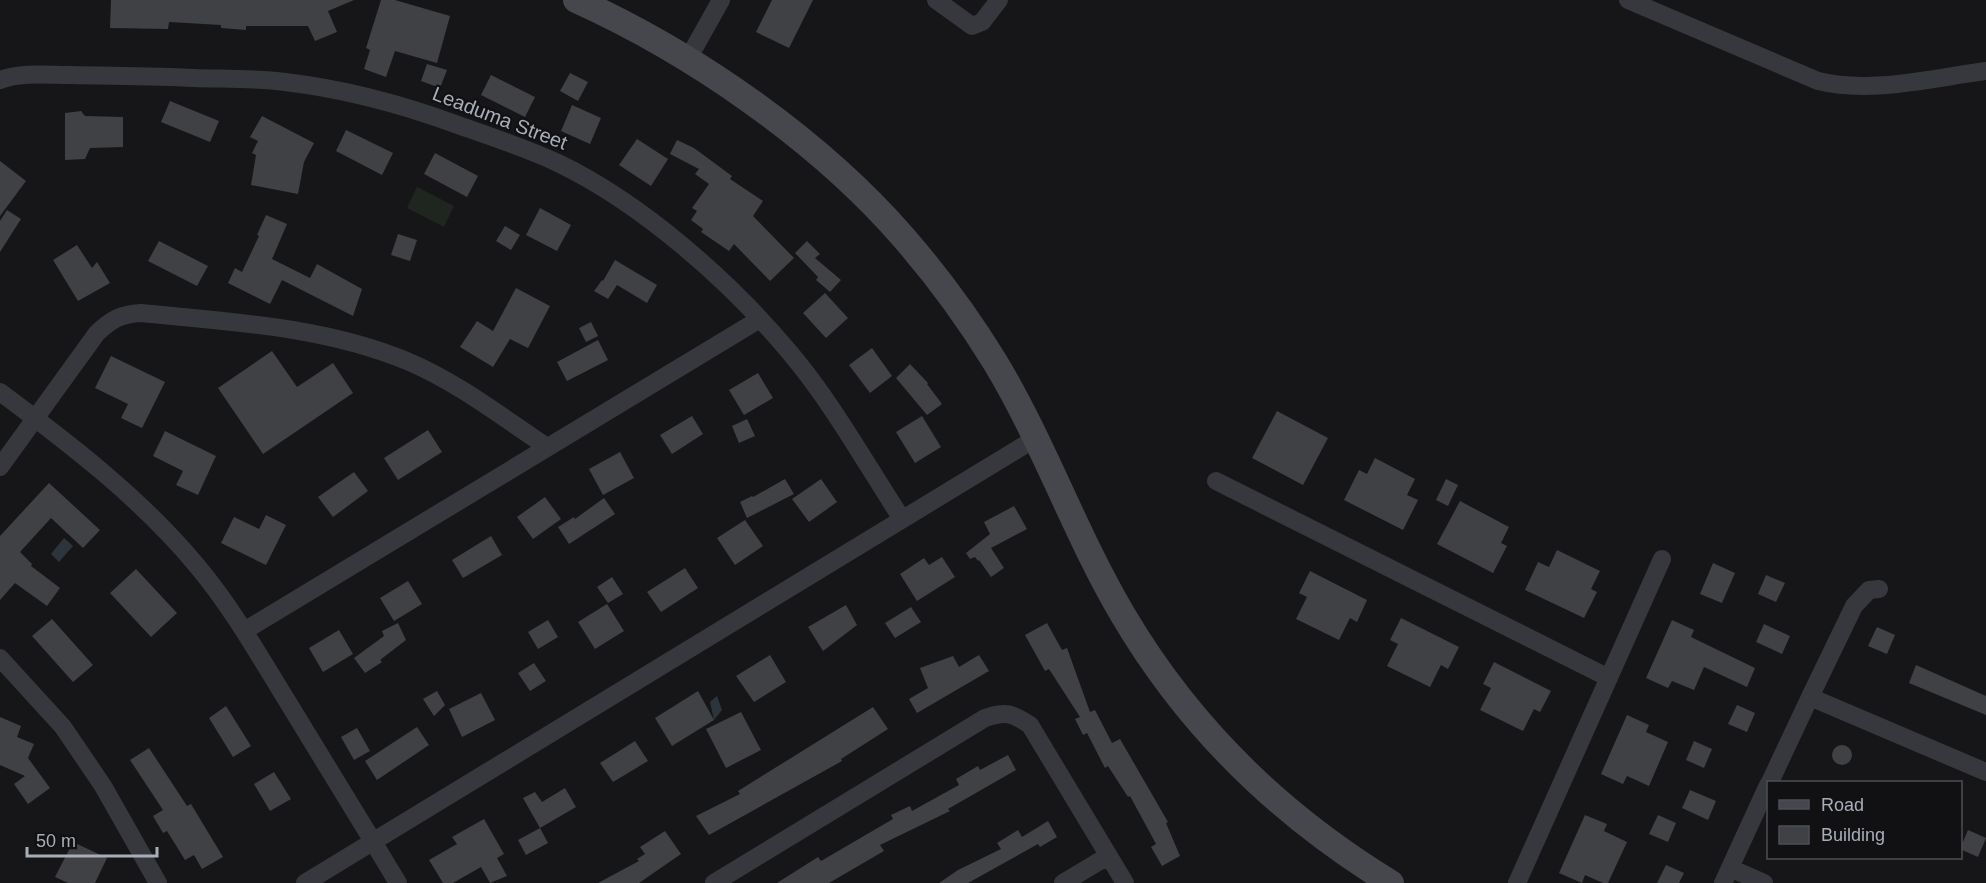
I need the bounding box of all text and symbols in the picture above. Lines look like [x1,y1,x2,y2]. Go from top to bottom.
street label: Leaduma Street [430,82,571,154]
legend [1767,781,1962,859]
text: Road [1821,795,1864,815]
scale bar [27,820,158,858]
text: Building [1821,825,1885,845]
text: 50 m [36,831,76,851]

